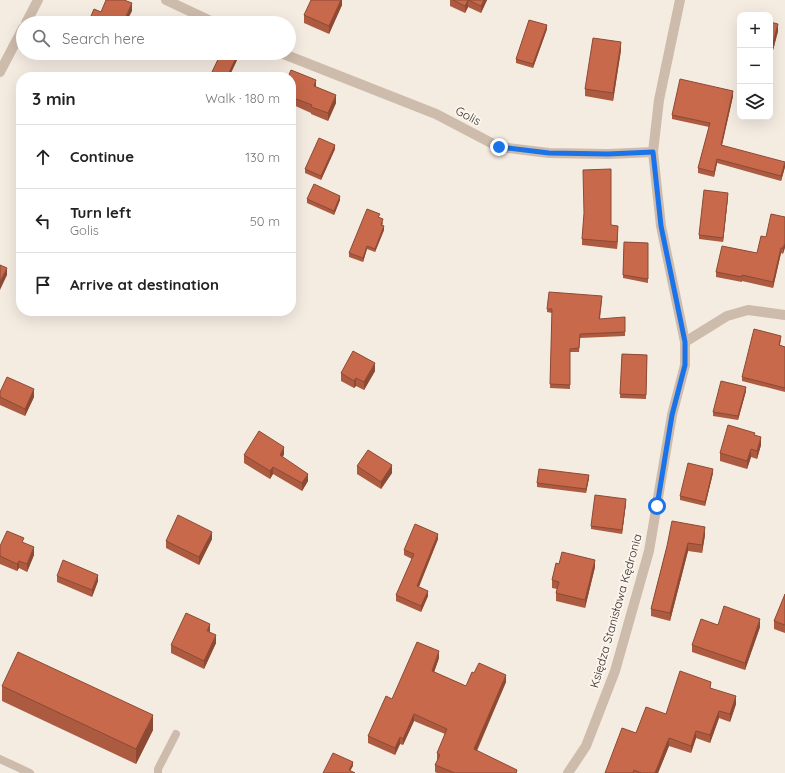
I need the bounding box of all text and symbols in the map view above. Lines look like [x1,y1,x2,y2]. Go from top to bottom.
map controls [737,12,773,120]
button: + [737,12,773,48]
search box [16,16,296,60]
icon: search [30,27,52,49]
text: Search here [62,29,145,48]
button: − [737,48,773,84]
button: layers [737,84,773,120]
text: 3 min [32,88,76,109]
text: Walk · 180 m [205,90,280,106]
street label: Golis [453,103,484,129]
route end [490,138,508,156]
icon: ahead [32,146,54,168]
text: Continue [70,147,134,166]
text: 130 m [245,149,280,165]
text: Turn left [70,203,132,222]
icon: left [32,210,54,232]
text: 50 m [250,213,280,229]
text: Golis [70,222,99,238]
icon: arrive [32,274,54,296]
text: Arrive at destination [70,275,219,294]
route start [648,497,666,515]
street label: Księdza Stanisława Kędronia [586,532,645,690]

